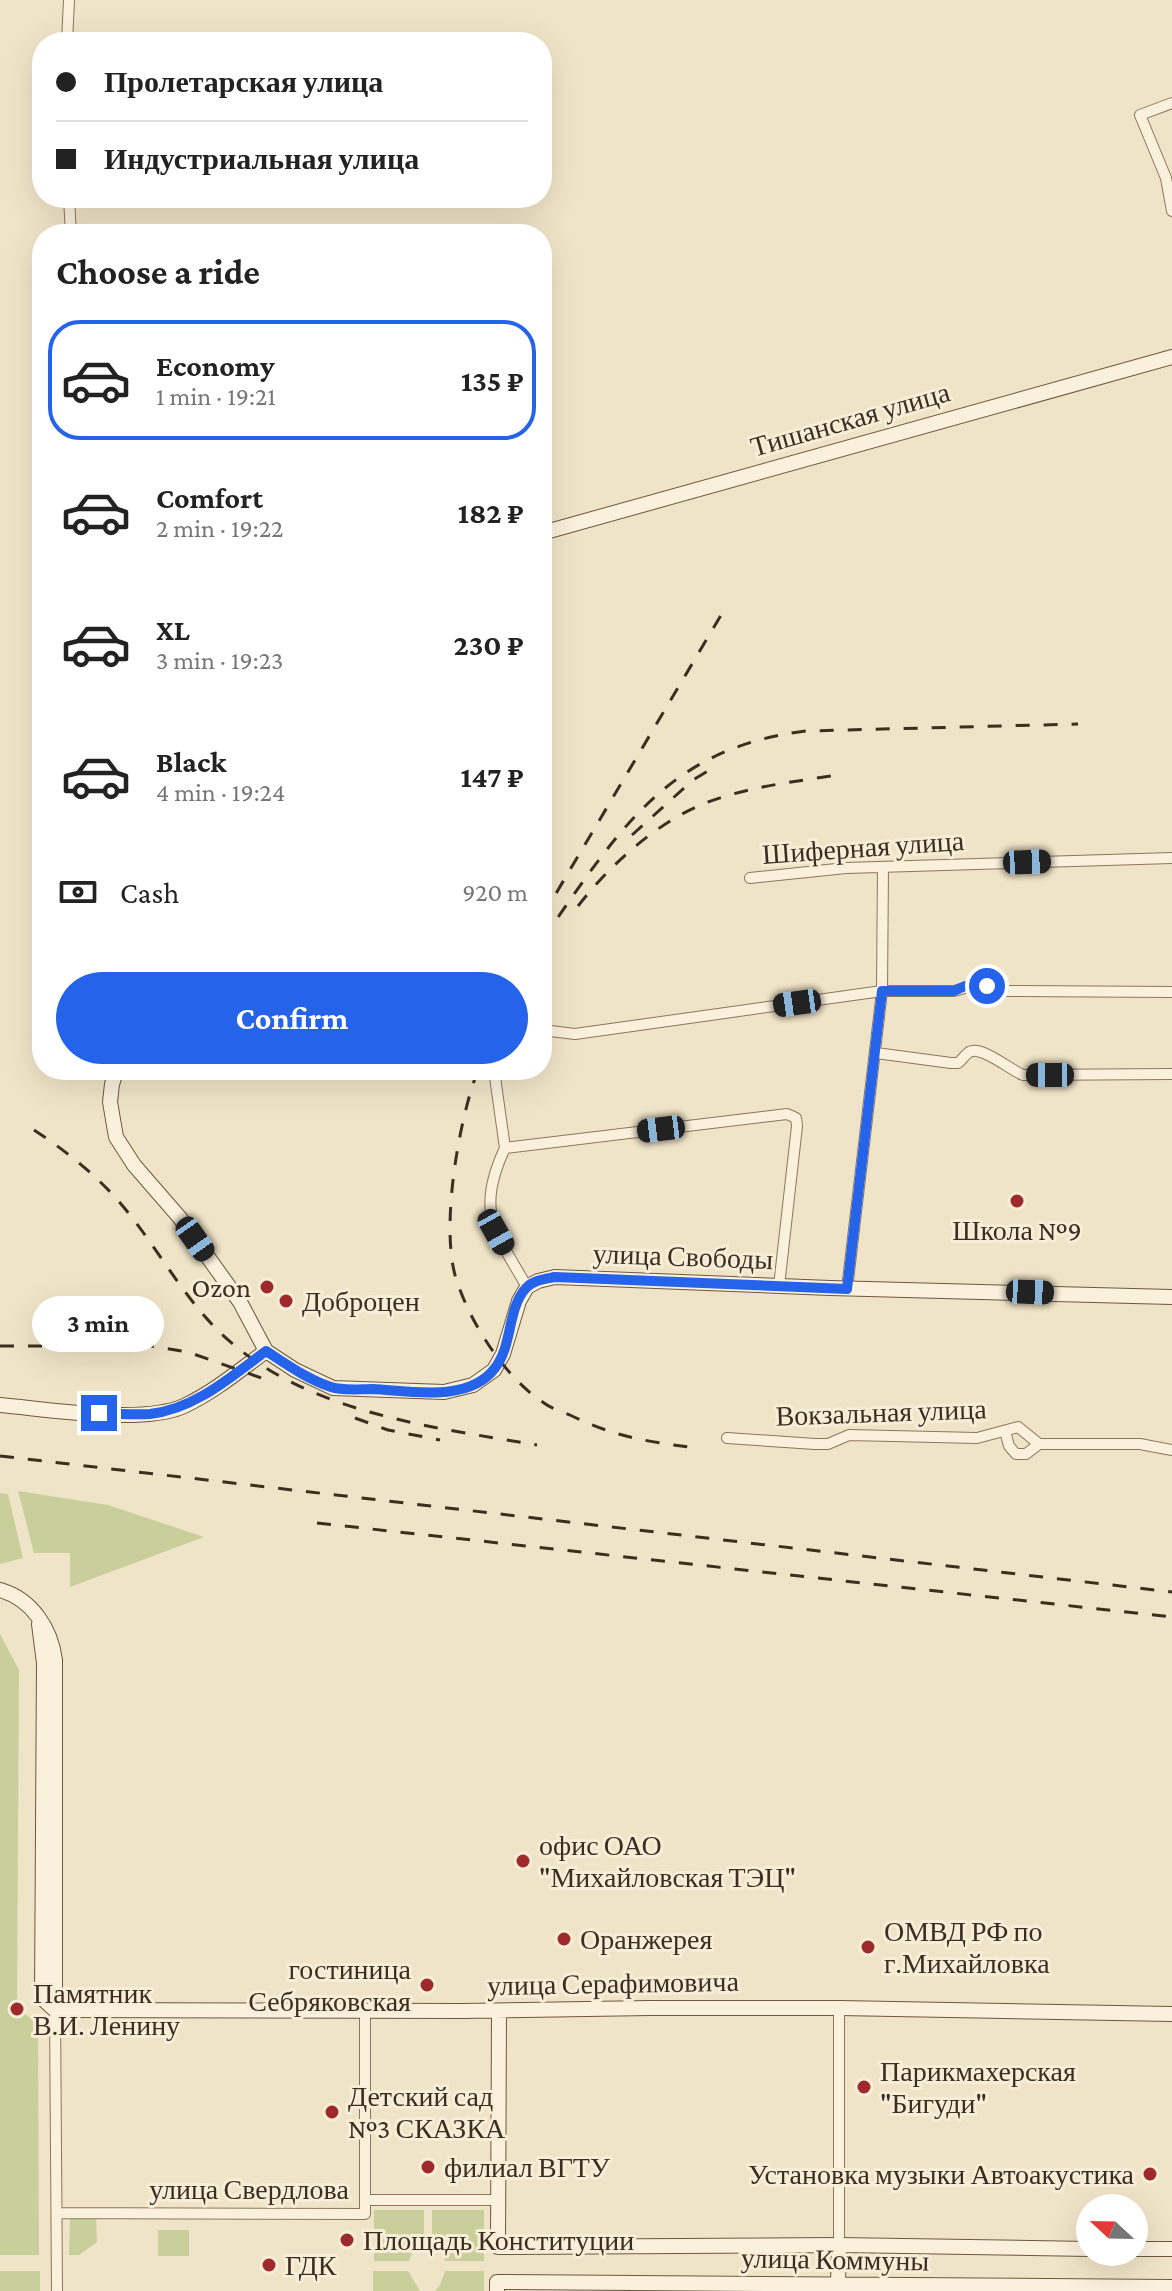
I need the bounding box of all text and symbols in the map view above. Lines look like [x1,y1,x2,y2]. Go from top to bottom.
text: Пролетарская улица [104,65,383,98]
text: Индустриальная улица [104,142,419,175]
text: Choose a ride [56,252,260,292]
icon: car [60,344,132,416]
text: Economy [156,349,275,382]
text: 135 ₽ [461,364,524,397]
street label: Тишанская улица [747,376,954,463]
text: 1 min · 19:21 [156,382,276,411]
icon: car [60,476,132,548]
text: Comfort [156,481,263,514]
text: 182 ₽ [458,496,524,529]
text: 2 min · 19:22 [156,514,283,543]
icon: car [60,608,132,680]
text: XL [156,613,190,646]
text: 230 ₽ [453,628,524,661]
text: 3 min · 19:23 [156,646,283,675]
icon: car [60,740,132,812]
text: Black [156,745,227,778]
text: 147 ₽ [460,760,524,793]
text: 4 min · 19:24 [156,778,285,807]
street label: Шиферная улица [761,825,966,870]
car [1003,849,1051,875]
icon: cash [56,870,100,914]
text: Cash [120,876,179,909]
text: 920 m [462,878,528,907]
route start [969,968,1005,1004]
button: Confirm [56,972,528,1064]
car [772,988,822,1018]
car [1026,1063,1074,1087]
car [636,1114,686,1144]
marker: Школа №9 [1008,1192,1026,1210]
car [474,1205,518,1259]
car [171,1212,219,1266]
place label: Школа №9 [952,1215,1082,1246]
street label: улица Свободы [592,1238,774,1275]
place label: Ozon [191,1272,251,1303]
marker: Ozon [258,1278,276,1296]
car [1006,1279,1054,1305]
place label: Доброцен [302,1286,420,1317]
marker: Доброцен [277,1292,295,1310]
callout: 3 min [33,1297,165,1353]
text: 3 min [67,1309,129,1338]
street label: Вокзальная улица [775,1393,988,1432]
route end [81,1395,117,1431]
place label: офис ОАО "Михайловская ТЭЦ" [539,1830,796,1893]
marker: офис ОАО "Михайловская ТЭЦ" [514,1852,532,1870]
place label: ОМВД РФ по г.Михайловка [884,1916,1050,1979]
place label: Оранжерея [580,1924,712,1955]
marker: Оранжерея [555,1930,573,1948]
marker: ОМВД РФ по г.Михайловка [859,1938,877,1956]
place label: гостиница Себряковская [248,1954,412,2017]
street label: улица Серафимовича [487,1966,740,2001]
marker: гостиница Себряковская [418,1976,436,1994]
place label: Памятник В.И. Ленину [33,1978,180,2041]
marker: Памятник В.И. Ленину [8,2000,26,2018]
place label: Парикмахерская "Бигуди" [880,2056,1076,2119]
marker: Парикмахерская "Бигуди" [855,2078,873,2096]
place label: Детский сад №3 СКАЗКА [348,2081,506,2144]
marker: Детский сад №3 СКАЗКА [323,2103,341,2121]
place label: филиал ВГТУ [444,2152,610,2183]
marker: филиал ВГТУ [419,2158,437,2176]
place label: Установка музыки Автоакустика [748,2159,1135,2190]
marker: Установка музыки Автоакустика [1141,2165,1159,2183]
street label: улица Свердлова [149,2174,349,2205]
north arrow [1076,2194,1148,2266]
map controls [1076,2194,1148,2266]
place label: Площадь Конституции [363,2225,634,2256]
marker: Площадь Конституции [338,2231,356,2249]
street label: улица Коммуны [741,2242,930,2277]
place label: ГДК [285,2250,337,2281]
marker: ГДК [260,2256,278,2274]

